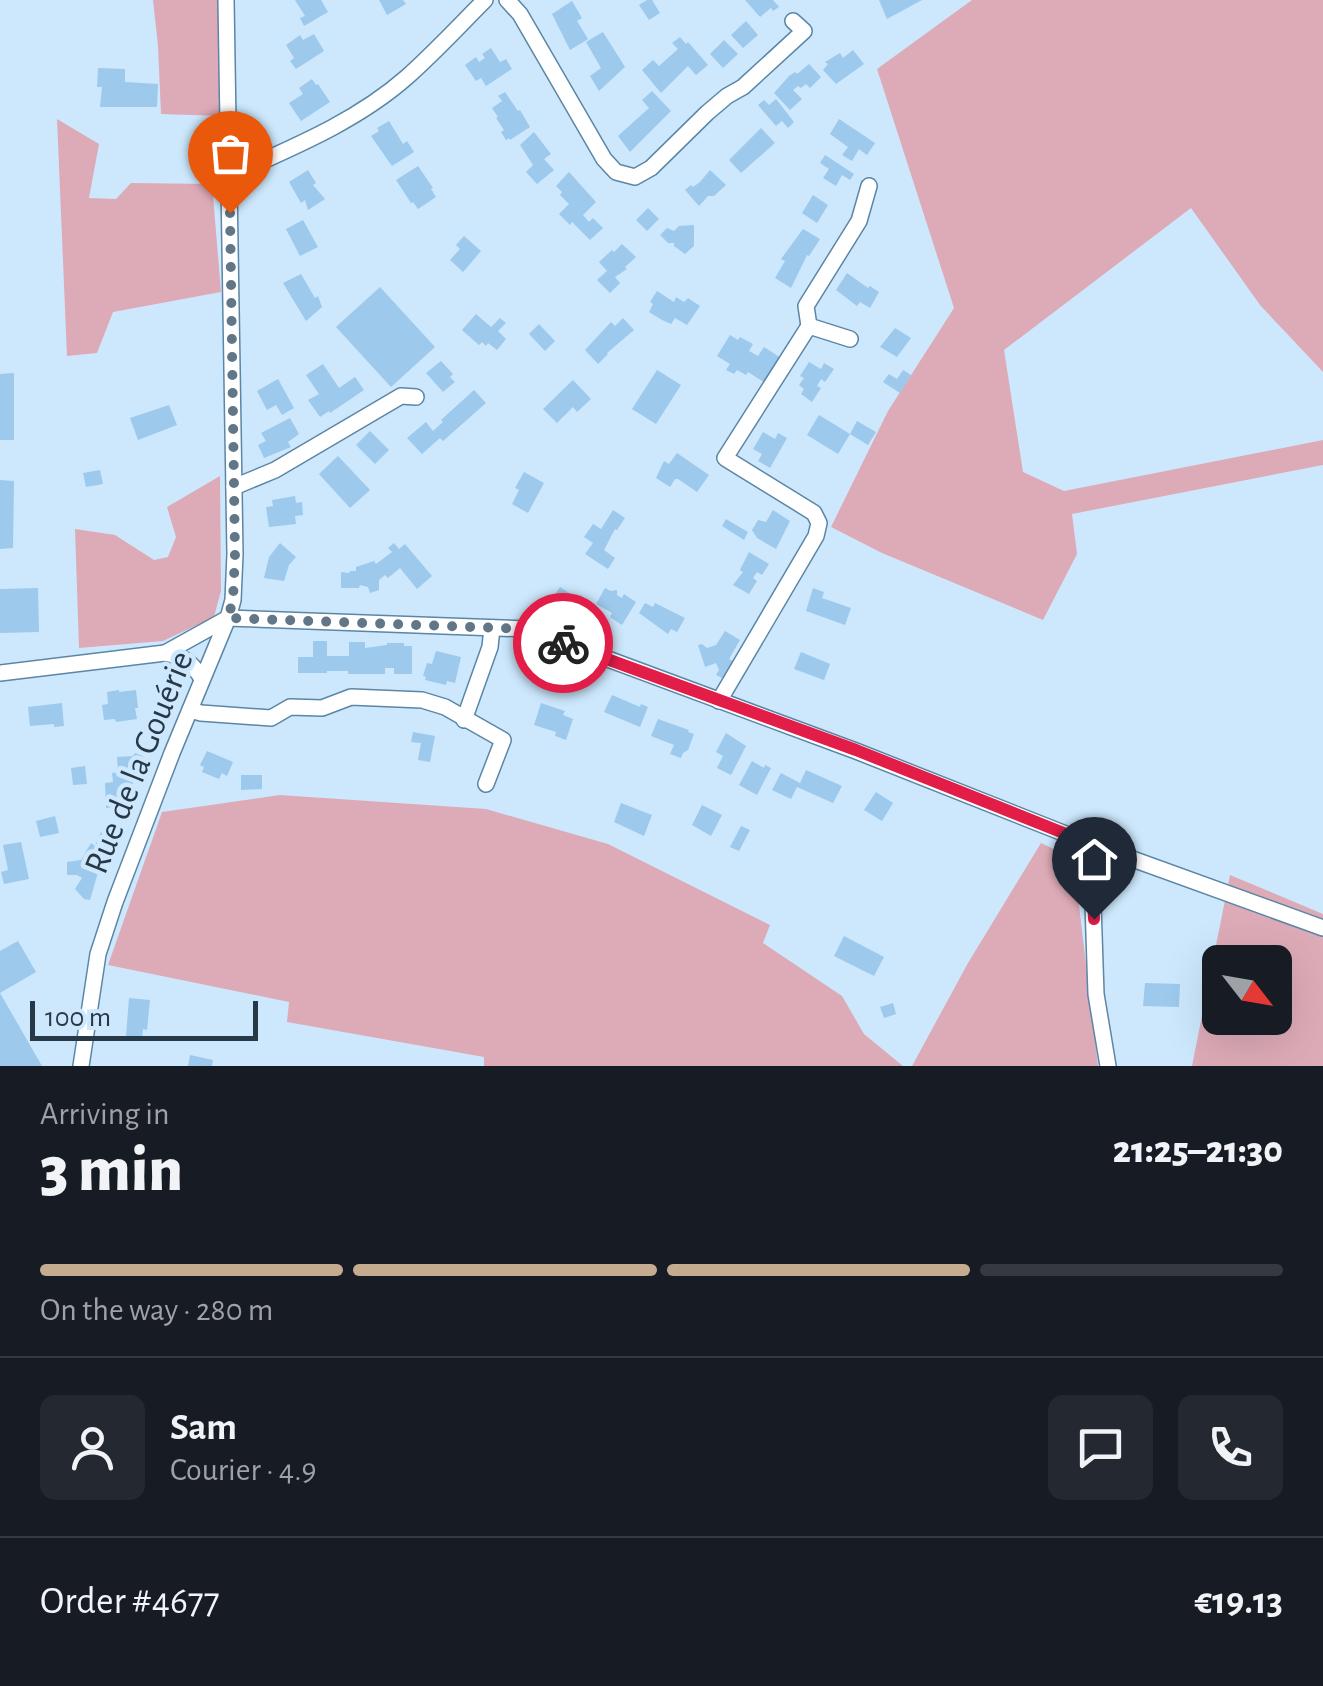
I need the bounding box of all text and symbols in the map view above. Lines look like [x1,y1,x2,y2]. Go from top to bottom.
pin [188,111,273,214]
icon: bag [203,126,258,181]
courier [513,593,613,693]
icon: bike [536,616,591,671]
street label: Rue de la Gouérie [79,646,200,879]
pin [1052,817,1137,920]
icon: home [1067,832,1122,887]
north arrow [1202,945,1292,1035]
map controls [1202,945,1292,1035]
scale bar [30,996,258,1040]
text: 100 m [45,1004,111,1032]
text: Arriving in [40,1098,169,1130]
text: 21:25–21:30 [1113,1132,1283,1170]
text: 3 min [40,1138,183,1203]
text: On the way · 280 m [40,1294,273,1326]
button: person [40,1395,145,1500]
button: chat [1048,1395,1153,1500]
button: phone [1178,1395,1283,1500]
text: Sam [170,1409,237,1447]
text: Courier · 4.9 [170,1454,317,1486]
text: Order #4677 [40,1583,220,1621]
text: €19.13 [1194,1583,1283,1621]

